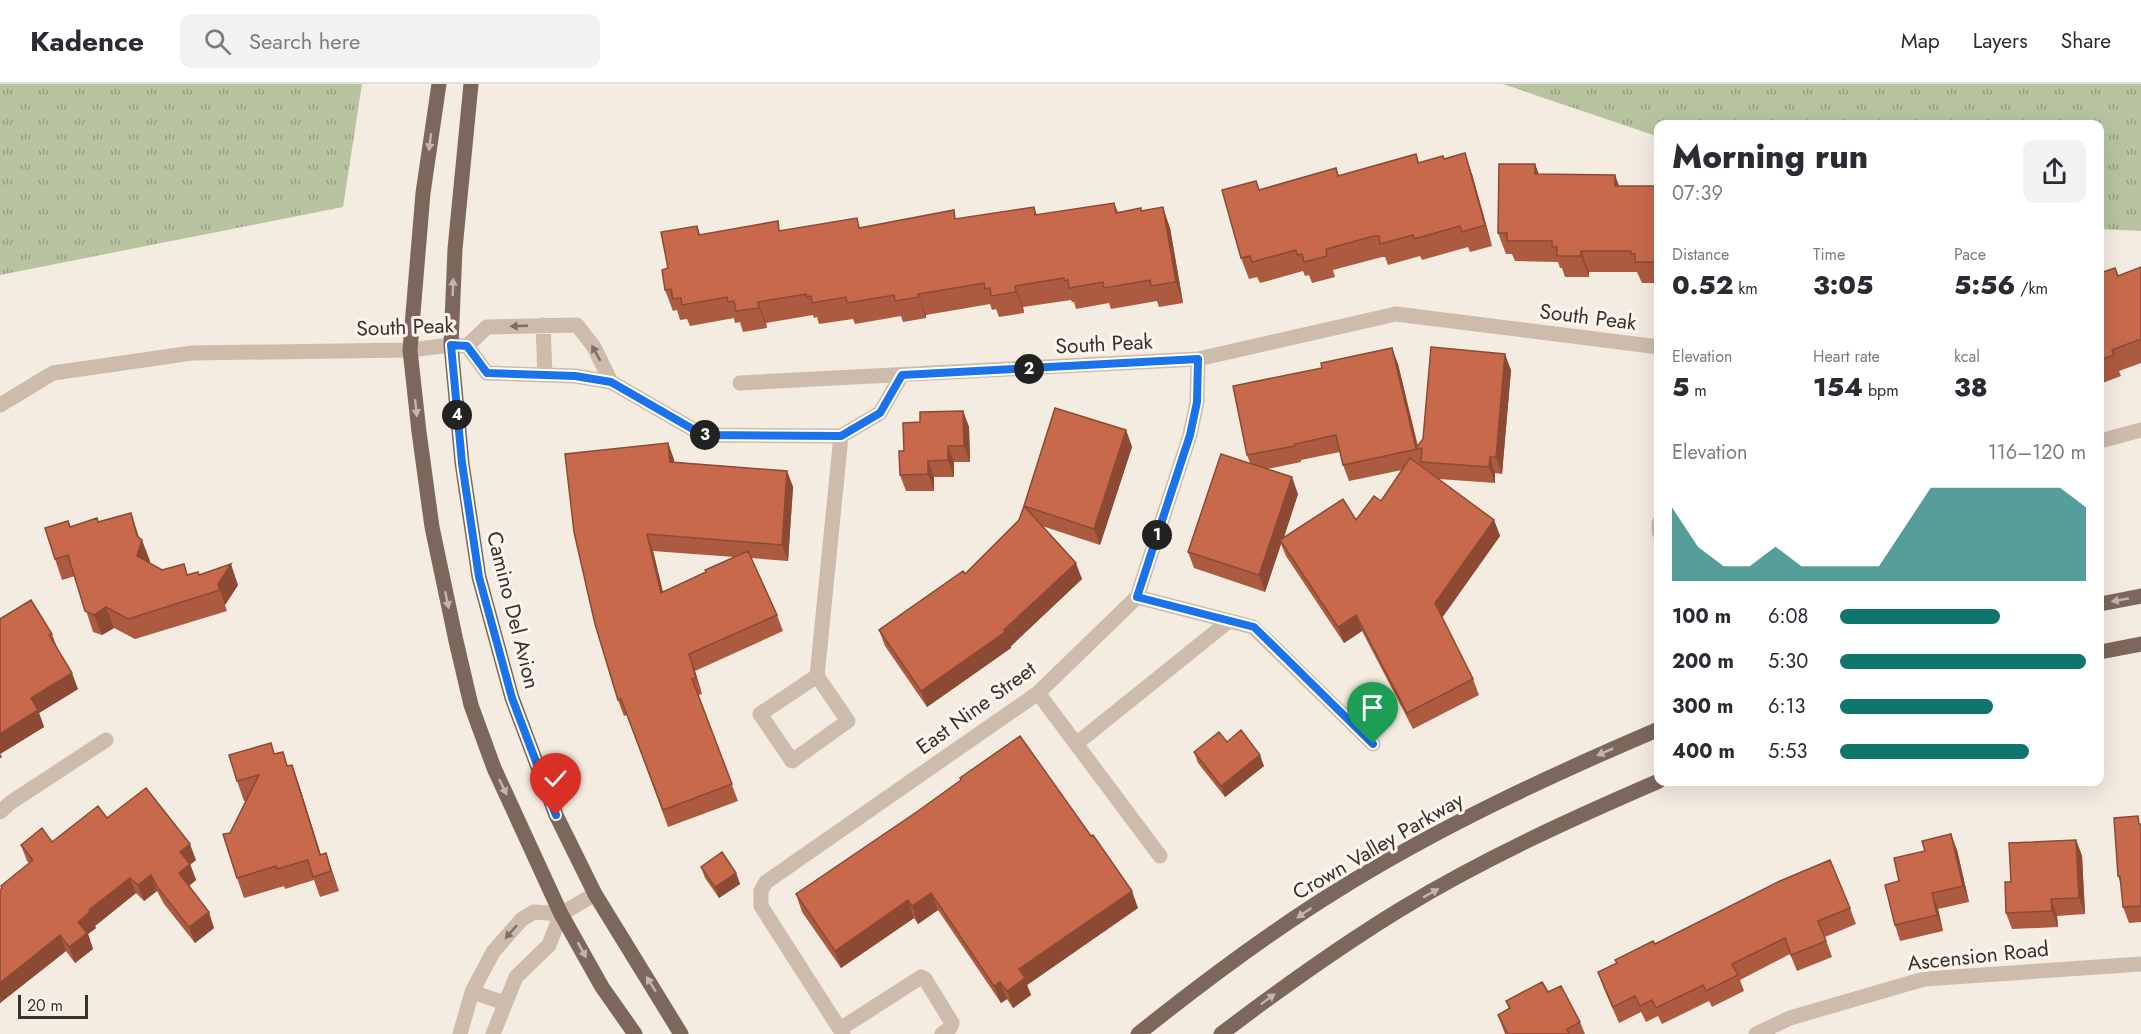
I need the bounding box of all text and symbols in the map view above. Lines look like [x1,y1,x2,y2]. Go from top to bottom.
search box [180,14,600,68]
text: Kadence [30,21,144,62]
icon: search [201,25,234,58]
text: Search here [249,25,360,57]
text: Map [1901,26,1940,56]
text: Layers [1973,26,2028,56]
text: Share [2061,26,2111,56]
one-way arrow [425,132,434,151]
text: Morning run [1672,133,1868,180]
button: share [2023,140,2086,203]
text: 07:39 [1672,179,1723,208]
text: Distance [1672,243,1729,266]
text: Time [1813,243,1845,266]
text: Pace [1954,243,1986,266]
text: 0.52 [1672,266,1733,304]
text: 3:05 [1813,266,1873,304]
text: 5:56 [1954,266,2015,304]
one-way arrow [449,277,458,296]
text: km [1733,277,1758,300]
text: /km [2015,277,2048,300]
street label: South Peak [1538,296,1639,338]
street label: South Peak [356,310,455,344]
one-way arrow [509,321,528,331]
street label: South Peak [1055,326,1154,362]
one-way arrow [591,344,601,361]
text: Elevation [1672,345,1732,368]
text: Heart rate [1813,345,1880,368]
text: kcal [1954,345,1980,368]
pin: 2 [1014,354,1044,384]
text: 2 [1024,357,1034,380]
text: 5 [1672,368,1689,406]
text: 154 [1813,368,1863,406]
text: 38 [1954,368,1988,406]
text: m [1689,379,1707,402]
text: bpm [1863,379,1899,402]
one-way arrow [411,399,421,418]
pin: 4 [442,400,472,430]
text: 4 [451,403,463,426]
pin: 3 [690,420,720,450]
text: 3 [700,423,710,446]
text: Elevation [1672,438,1747,467]
text: 116–120 m [1988,438,2086,467]
pin: 1 [1142,520,1172,550]
text: 1 [1153,523,1161,546]
street label: Camino Del Avion [479,528,547,692]
one-way arrow [443,591,452,610]
one-way arrow [2111,596,2130,605]
text: 100 m [1672,602,1731,631]
text: 6:08 [1768,602,1808,631]
text: 200 m [1672,647,1734,676]
text: 5:30 [1768,647,1808,676]
street label: East Nine Street [910,654,1042,762]
pin [1347,682,1398,744]
icon: arrive [1356,691,1389,724]
text: 300 m [1672,692,1733,721]
text: 6:13 [1768,692,1805,721]
text: 400 m [1672,737,1735,766]
text: 5:53 [1768,737,1807,766]
one-way arrow [1596,747,1614,757]
pin [530,753,581,815]
icon: check [539,762,572,795]
one-way arrow [498,778,507,795]
street label: Crown Valley Parkway [1287,784,1470,907]
one-way arrow [1423,887,1439,898]
one-way arrow [1296,907,1312,918]
one-way arrow [505,924,518,939]
street label: Ascension Road [1906,934,2050,978]
one-way arrow [577,942,587,959]
one-way arrow [645,976,656,992]
scale bar [18,992,88,1020]
one-way arrow [1259,993,1275,1005]
text: 20 m [27,994,63,1017]

